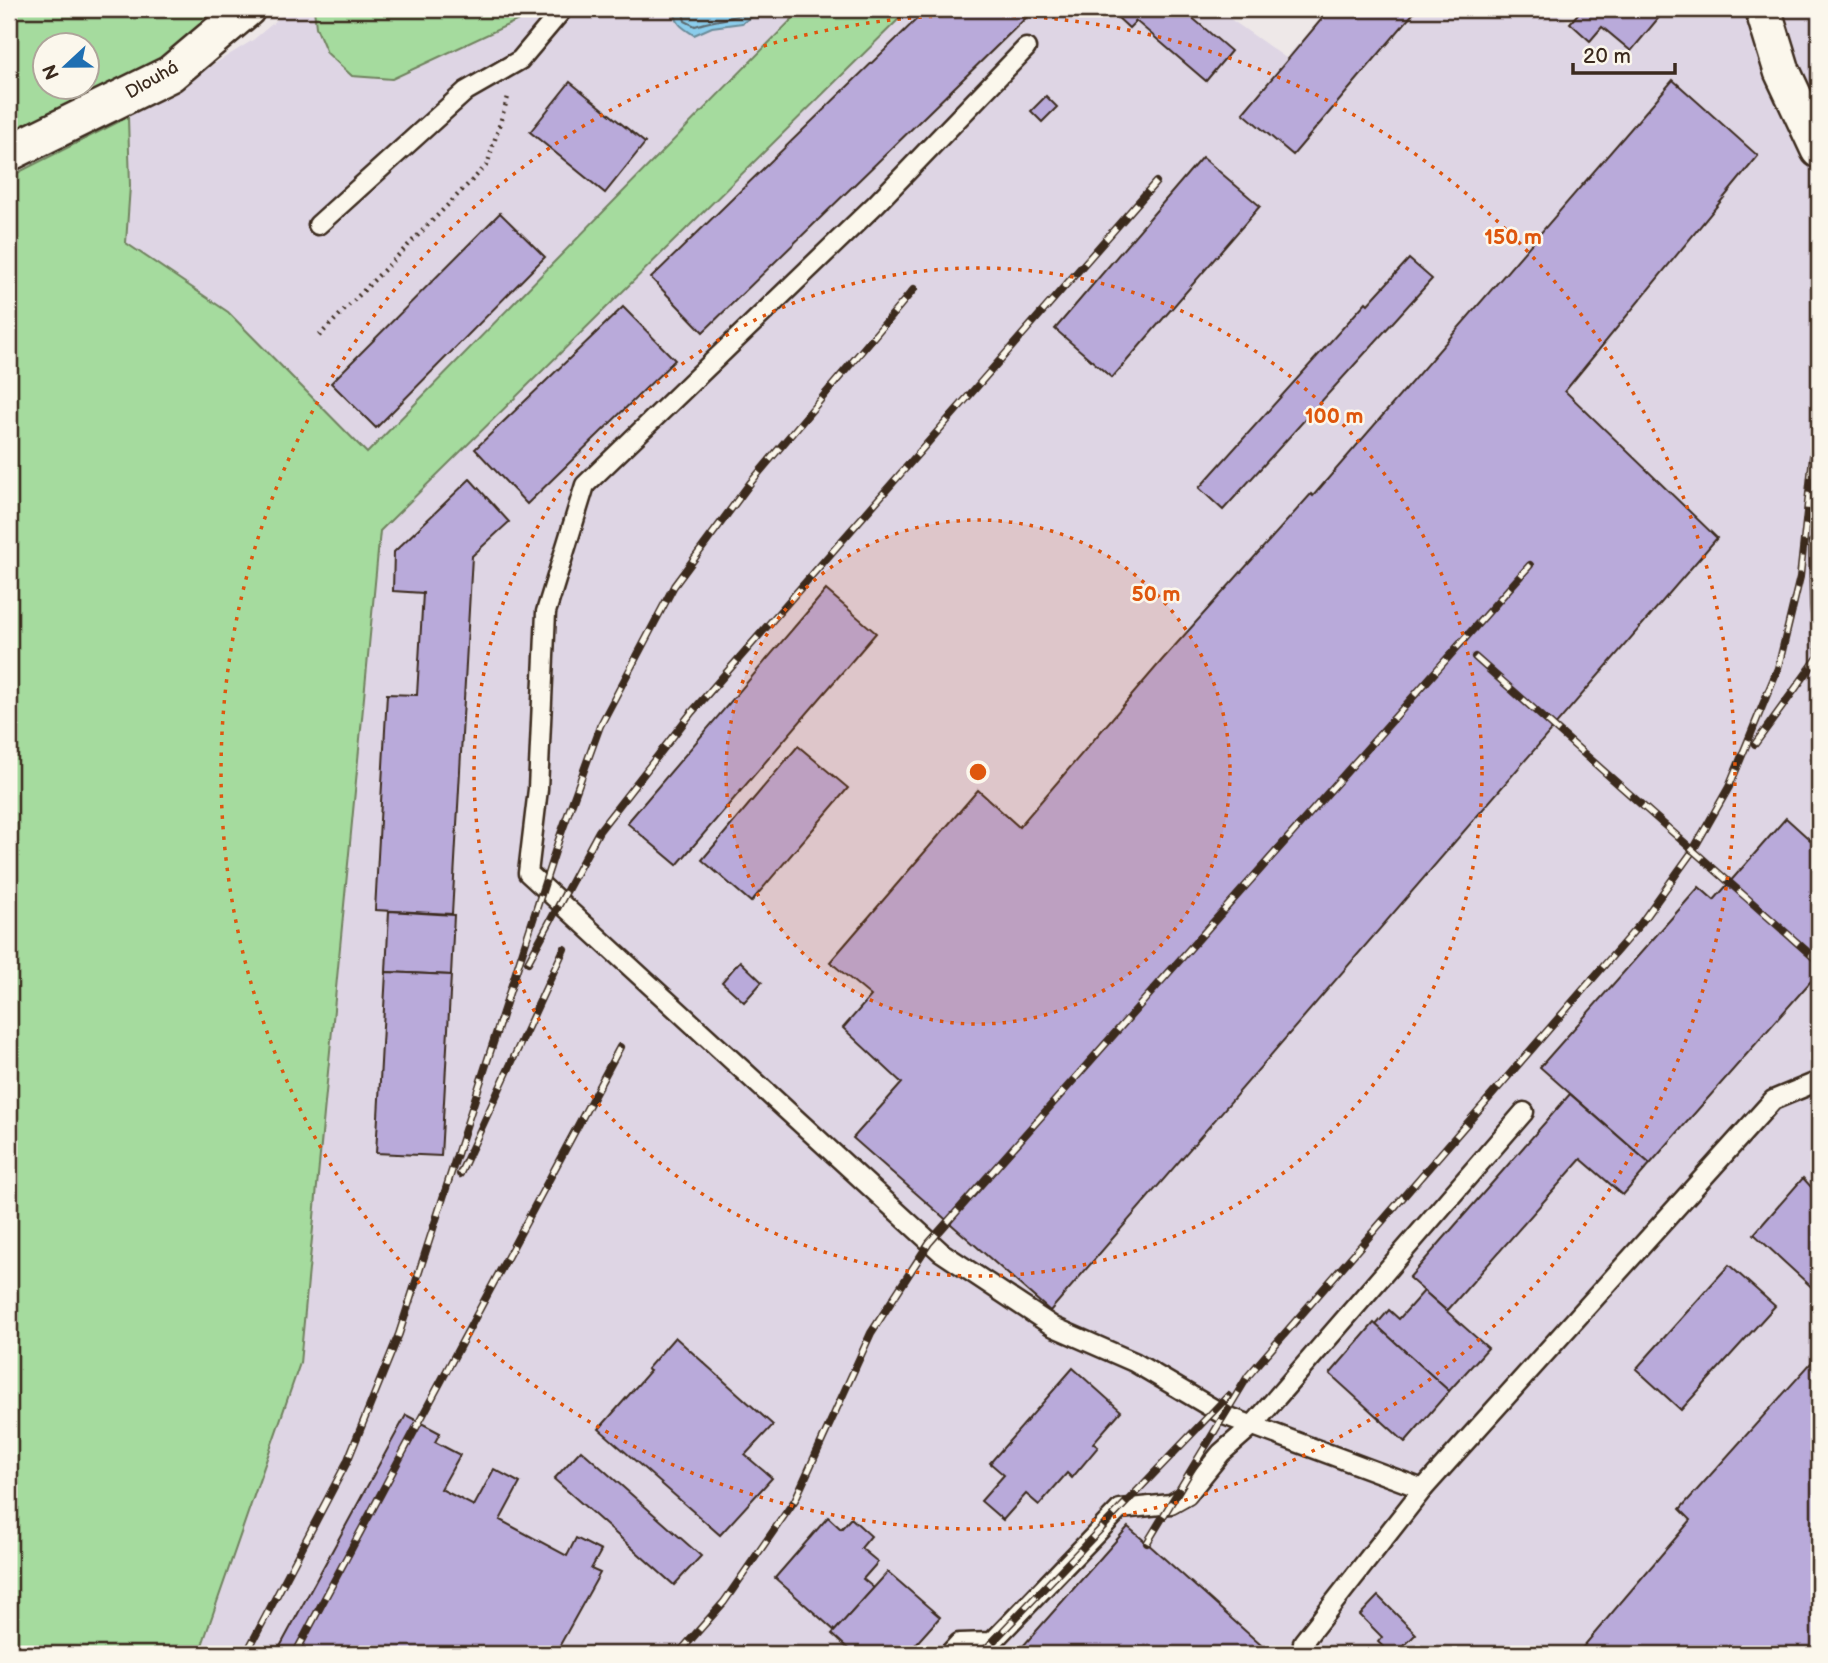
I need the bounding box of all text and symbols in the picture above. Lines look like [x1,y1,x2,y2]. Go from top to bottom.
north arrow [32,32,102,102]
scale bar [1573,32,1674,76]
text: 20 m [1583,44,1631,69]
street label: Dlouhá [122,57,182,103]
text: N [38,61,65,83]
text: 150 m [1484,225,1542,250]
text: 100 m [1305,404,1363,429]
text: 50 m [1132,582,1180,607]
centre of rings [966,760,990,784]

